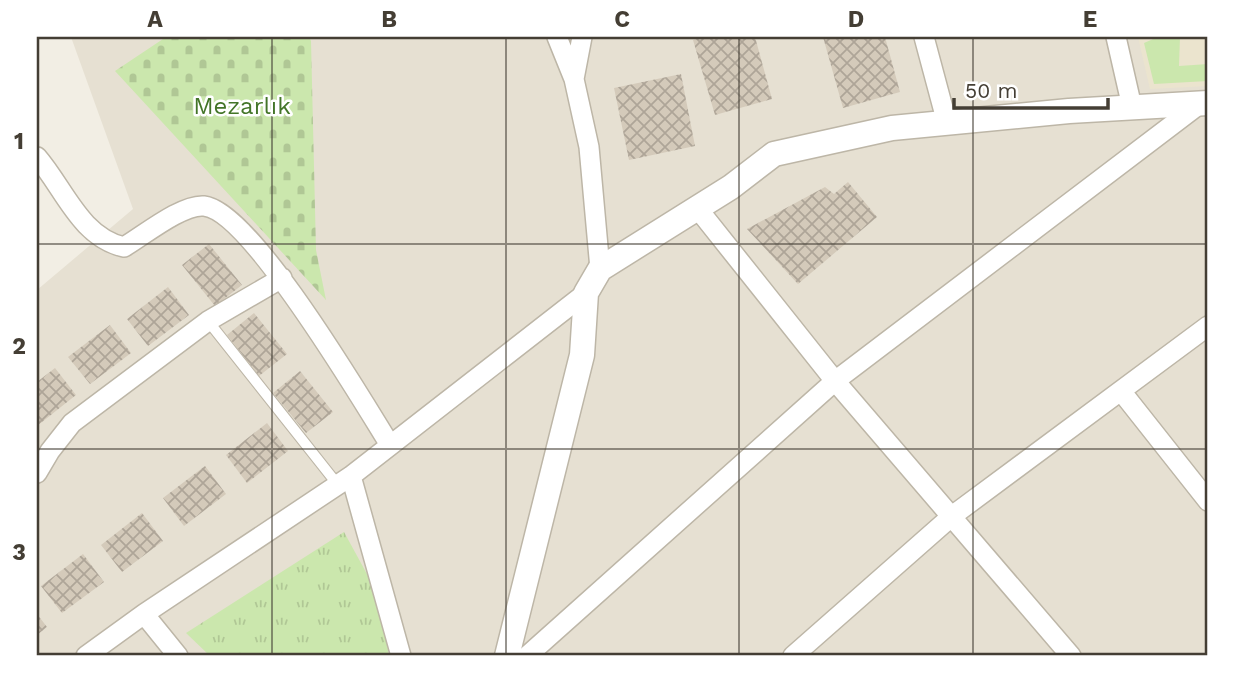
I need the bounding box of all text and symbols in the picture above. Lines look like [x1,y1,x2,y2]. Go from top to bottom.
text: A [147,6,163,33]
text: B [381,6,397,33]
text: C [614,6,630,33]
text: D [848,6,864,33]
text: E [1083,6,1097,33]
scale bar [954,66,1108,110]
text: 50 m [965,78,1017,103]
park label: Mezarlık [193,92,291,120]
text: 1 [14,128,24,155]
text: 2 [12,333,26,360]
text: 3 [12,539,26,566]

